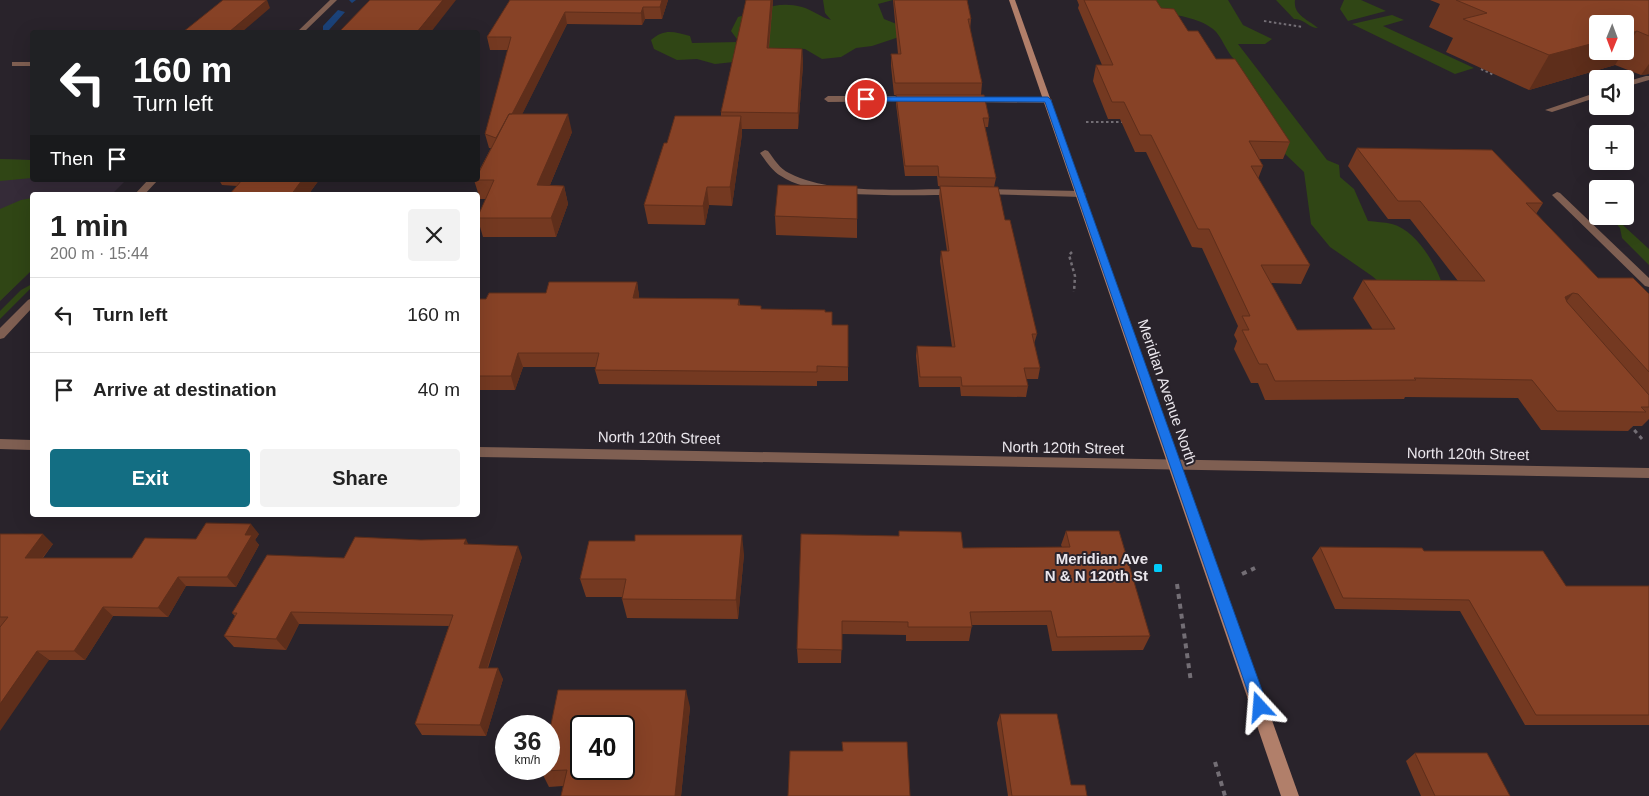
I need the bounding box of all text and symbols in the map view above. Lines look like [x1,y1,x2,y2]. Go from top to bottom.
north arrow [1589,15,1634,60]
map controls [1589,15,1634,225]
icon: left [50,50,115,115]
text: 160 m [133,50,232,89]
button: sound [1589,70,1634,115]
pin [845,78,887,120]
icon: arrive [852,85,880,113]
text: Turn left [133,91,213,116]
button: + [1589,125,1634,170]
icon: arrive [103,145,131,173]
text: Then [50,148,93,169]
button: − [1589,180,1634,225]
text: 1 min [50,209,128,242]
button: close [408,209,460,261]
text: 200 m · 15:44 [50,245,149,262]
icon: left [50,301,78,329]
text: Turn left [93,304,168,325]
text: 160 m [407,304,460,325]
street label: Meridian Avenue North [1135,317,1200,467]
icon: arrive [50,376,78,404]
text: Arrive at destination [93,379,277,400]
text: 40 m [418,379,460,400]
street label: North 120th Street [598,428,721,447]
street label: North 120th Street [1002,438,1125,457]
street label: North 120th Street [1407,444,1530,463]
button: Exit [50,449,250,507]
button: Share [260,449,460,507]
place label: Meridian Ave N & N 120th St [1045,550,1148,584]
marker: Meridian Ave N & N 120th St [1152,562,1164,574]
position arrow [1233,680,1285,732]
speed limit sign: 40 [570,715,635,780]
text: 36 [514,727,541,755]
text: km/h [514,753,541,767]

